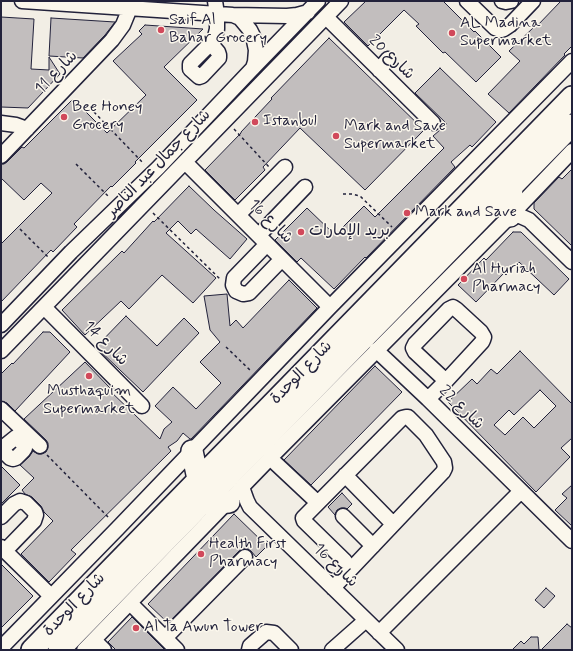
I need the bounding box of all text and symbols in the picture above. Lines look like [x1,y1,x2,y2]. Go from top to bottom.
place label: Saif Al Bahar Grocery [169,11,267,49]
place label: AL Madina Supermarket [460,14,551,52]
marker: Saif Al Bahar Grocery [156,25,166,35]
marker: AL Madina Supermarket [447,28,457,38]
street label: شارع 20 [364,32,418,84]
street label: شارع 11 [32,47,82,99]
place label: Bee Honey Grocery [72,98,142,136]
street label: شارع جمال عبد الناصر [103,106,215,222]
marker: Bee Honey Grocery [59,112,69,122]
place label: Istanbul [263,112,317,132]
marker: Istanbul [250,117,260,127]
place label: Mark and Save Supermarket [344,117,446,155]
marker: Mark and Save Supermarket [331,131,341,141]
street label: شارع 16 [244,196,296,248]
place label: Mark and Save [415,203,517,223]
marker: Mark and Save [402,208,412,218]
place label: بريد الإمارات [309,222,390,242]
marker: بريد الإمارات [296,227,306,237]
place label: Al Huriah Pharmacy [472,260,540,298]
marker: Al Huriah Pharmacy [459,274,469,284]
street label: شارع 14 [78,317,132,371]
street label: شارع الوحدة [267,337,337,409]
marker: Musthaquim Supermarket [84,371,94,381]
place label: Musthaquim Supermarket [43,382,135,420]
street label: شارع 22 [434,382,488,434]
place label: Health First Pharmacy [209,535,286,573]
street label: شارع 16 [309,540,361,592]
marker: Health First Pharmacy [196,549,206,559]
street label: شارع الوحدة [40,569,110,641]
place label: Al Ta Awun Tower [144,618,263,638]
marker: Al Ta Awun Tower [131,623,141,633]

